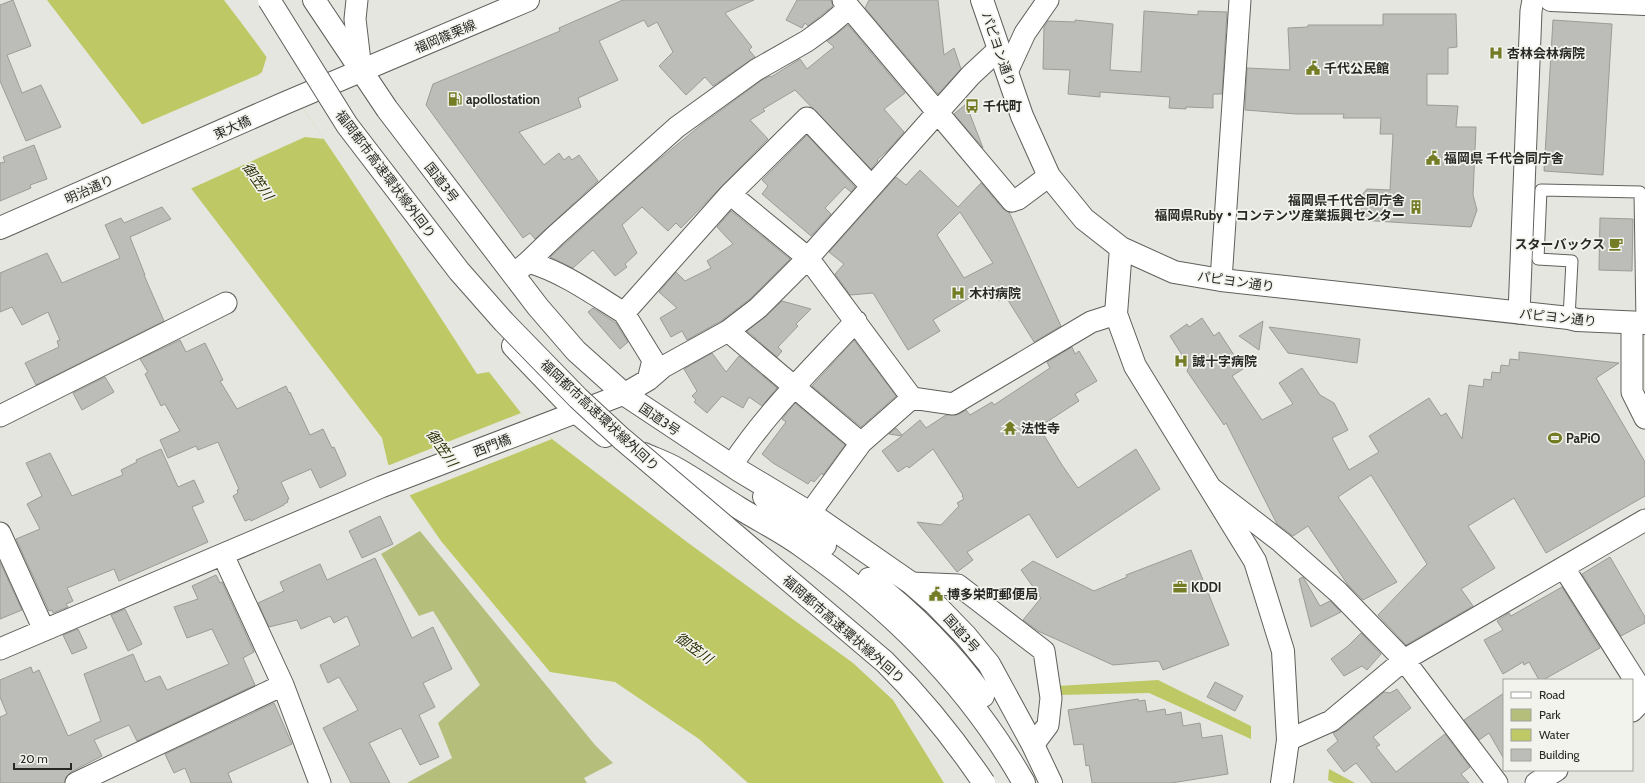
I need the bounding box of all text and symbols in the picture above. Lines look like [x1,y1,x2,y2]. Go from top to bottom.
street label: パピヨン通り [979,10,1019,88]
street label: 福岡篠栗線 [412,16,478,56]
hospital icon: 杏林会林病院 [1488,45,1504,61]
place label: 杏林会林病院 [1507,45,1585,61]
public building icon: 千代公民館 [1305,60,1321,76]
place label: 千代公民館 [1324,60,1389,76]
fuel station icon: apollostation [447,91,463,107]
place label: apollostation [466,91,540,107]
bus stop icon: 千代町 [964,98,980,114]
place label: 千代町 [983,98,1022,114]
street label: 福岡都市高速環状線外回り [333,107,439,241]
street label: 東大橋 [211,112,253,142]
public building icon: 福岡県 千代合同庁舎 [1425,150,1441,166]
place label: 福岡県 千代合同庁舎 [1444,150,1564,166]
water label: 御笠川 [239,159,279,205]
street label: 国道3号 [422,159,462,205]
street label: 明治通り [62,171,116,207]
place label: 福岡県千代合同庁舎 福岡県Ruby・コンテンツ産業振興センター [1155,192,1405,223]
building icon: 福岡県千代合同庁舎 福岡県Ruby・コンテンツ産業振興センター [1408,199,1424,215]
place label: スターバックス [1515,236,1605,252]
cafe icon: スターバックス [1608,236,1624,252]
street label: パピヨン通り [1196,268,1276,294]
hospital icon: 木村病院 [950,285,966,301]
place label: 木村病院 [969,285,1021,301]
street label: パピヨン通り [1518,305,1598,329]
hospital icon: 誠十字病院 [1173,353,1189,369]
place label: 誠十字病院 [1192,353,1257,369]
street label: 福岡都市高速環状線外回り [537,356,663,474]
street label: 国道3号 [636,399,684,439]
temple icon: 法性寺 [1002,420,1018,436]
place label: 法性寺 [1021,420,1060,436]
water label: 御笠川 [423,426,463,472]
sports icon: PaPiO [1547,430,1563,446]
place label: PaPiO [1566,430,1600,446]
street label: 西門橋 [471,431,513,459]
street label: 福岡都市高速環状線外回り [780,572,908,686]
office icon: KDDI [1172,579,1188,595]
place label: KDDI [1191,579,1222,595]
public building icon: 博多栄町郵便局 [928,586,944,602]
place label: 博多栄町郵便局 [947,586,1038,602]
street label: 国道3号 [941,611,983,655]
water label: 御笠川 [672,628,718,669]
legend [1503,679,1633,771]
text: Road [1539,687,1565,702]
text: Park [1539,707,1561,722]
text: Water [1539,727,1570,742]
scale bar [14,745,71,771]
text: Building [1539,747,1581,762]
text: 20 m [20,751,48,766]

